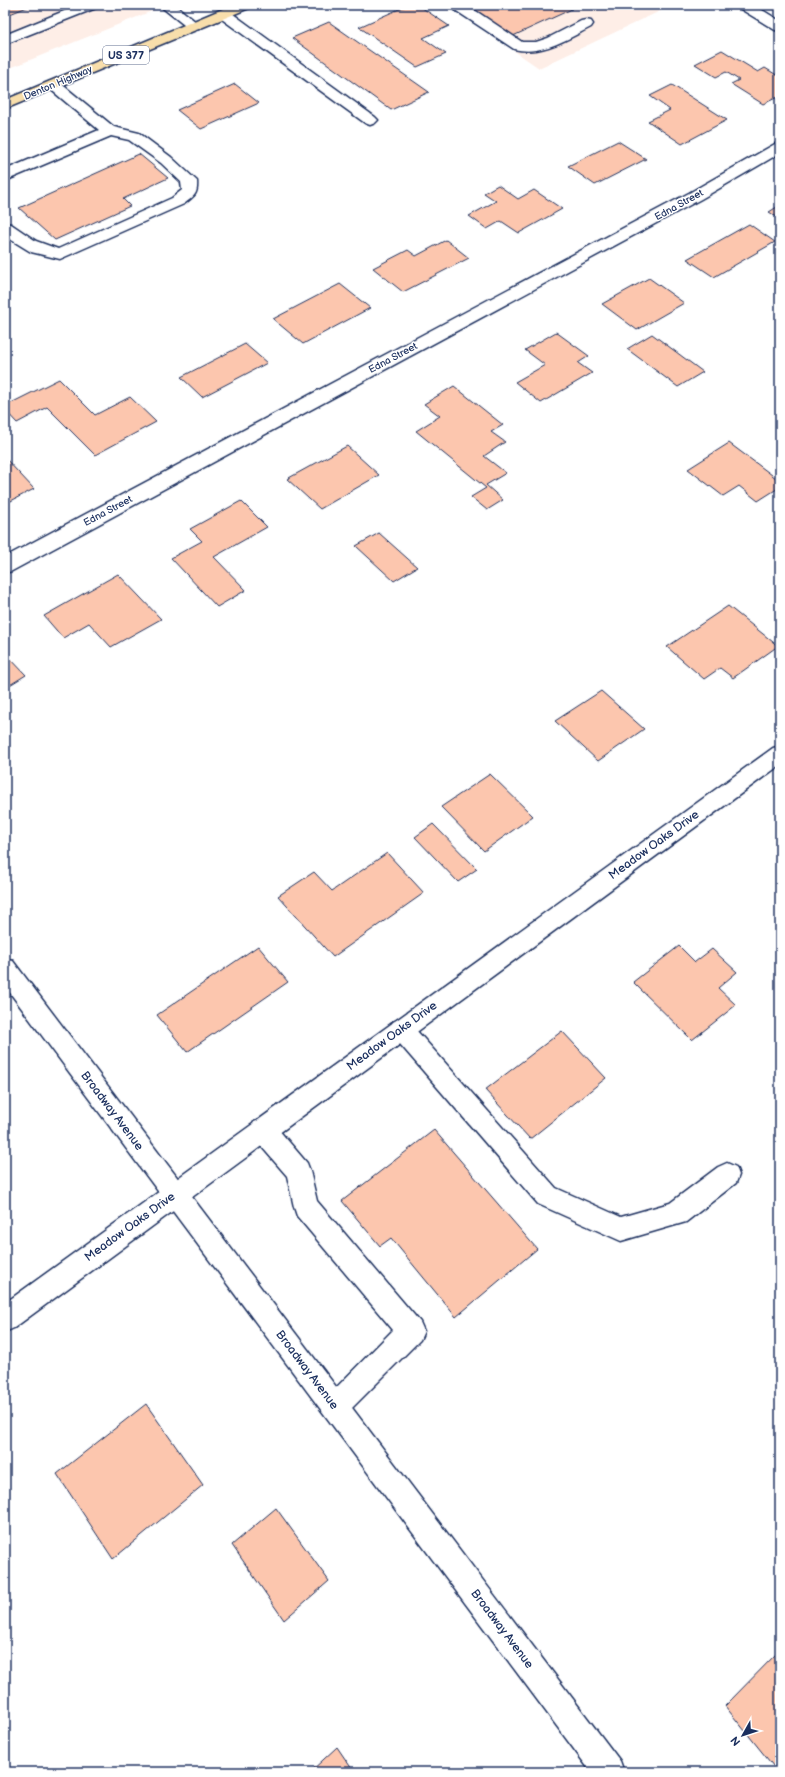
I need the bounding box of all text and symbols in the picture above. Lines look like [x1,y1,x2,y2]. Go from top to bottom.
road number: US 377 [103,46,149,64]
street label: Denton Highway [22,63,94,103]
street label: Edna Street [653,187,705,223]
street label: Edna Street [367,340,419,376]
street label: Edna Street [82,493,134,529]
street label: Meadow Oaks Drive [606,807,702,883]
street label: Meadow Oaks Drive [344,998,440,1074]
street label: Broadway Avenue [77,1068,147,1154]
street label: Meadow Oaks Drive [82,1189,178,1265]
street label: Broadway Avenue [272,1327,342,1413]
street label: Broadway Avenue [467,1586,537,1672]
north arrow [723,1715,763,1755]
text: N [728,1734,743,1748]

